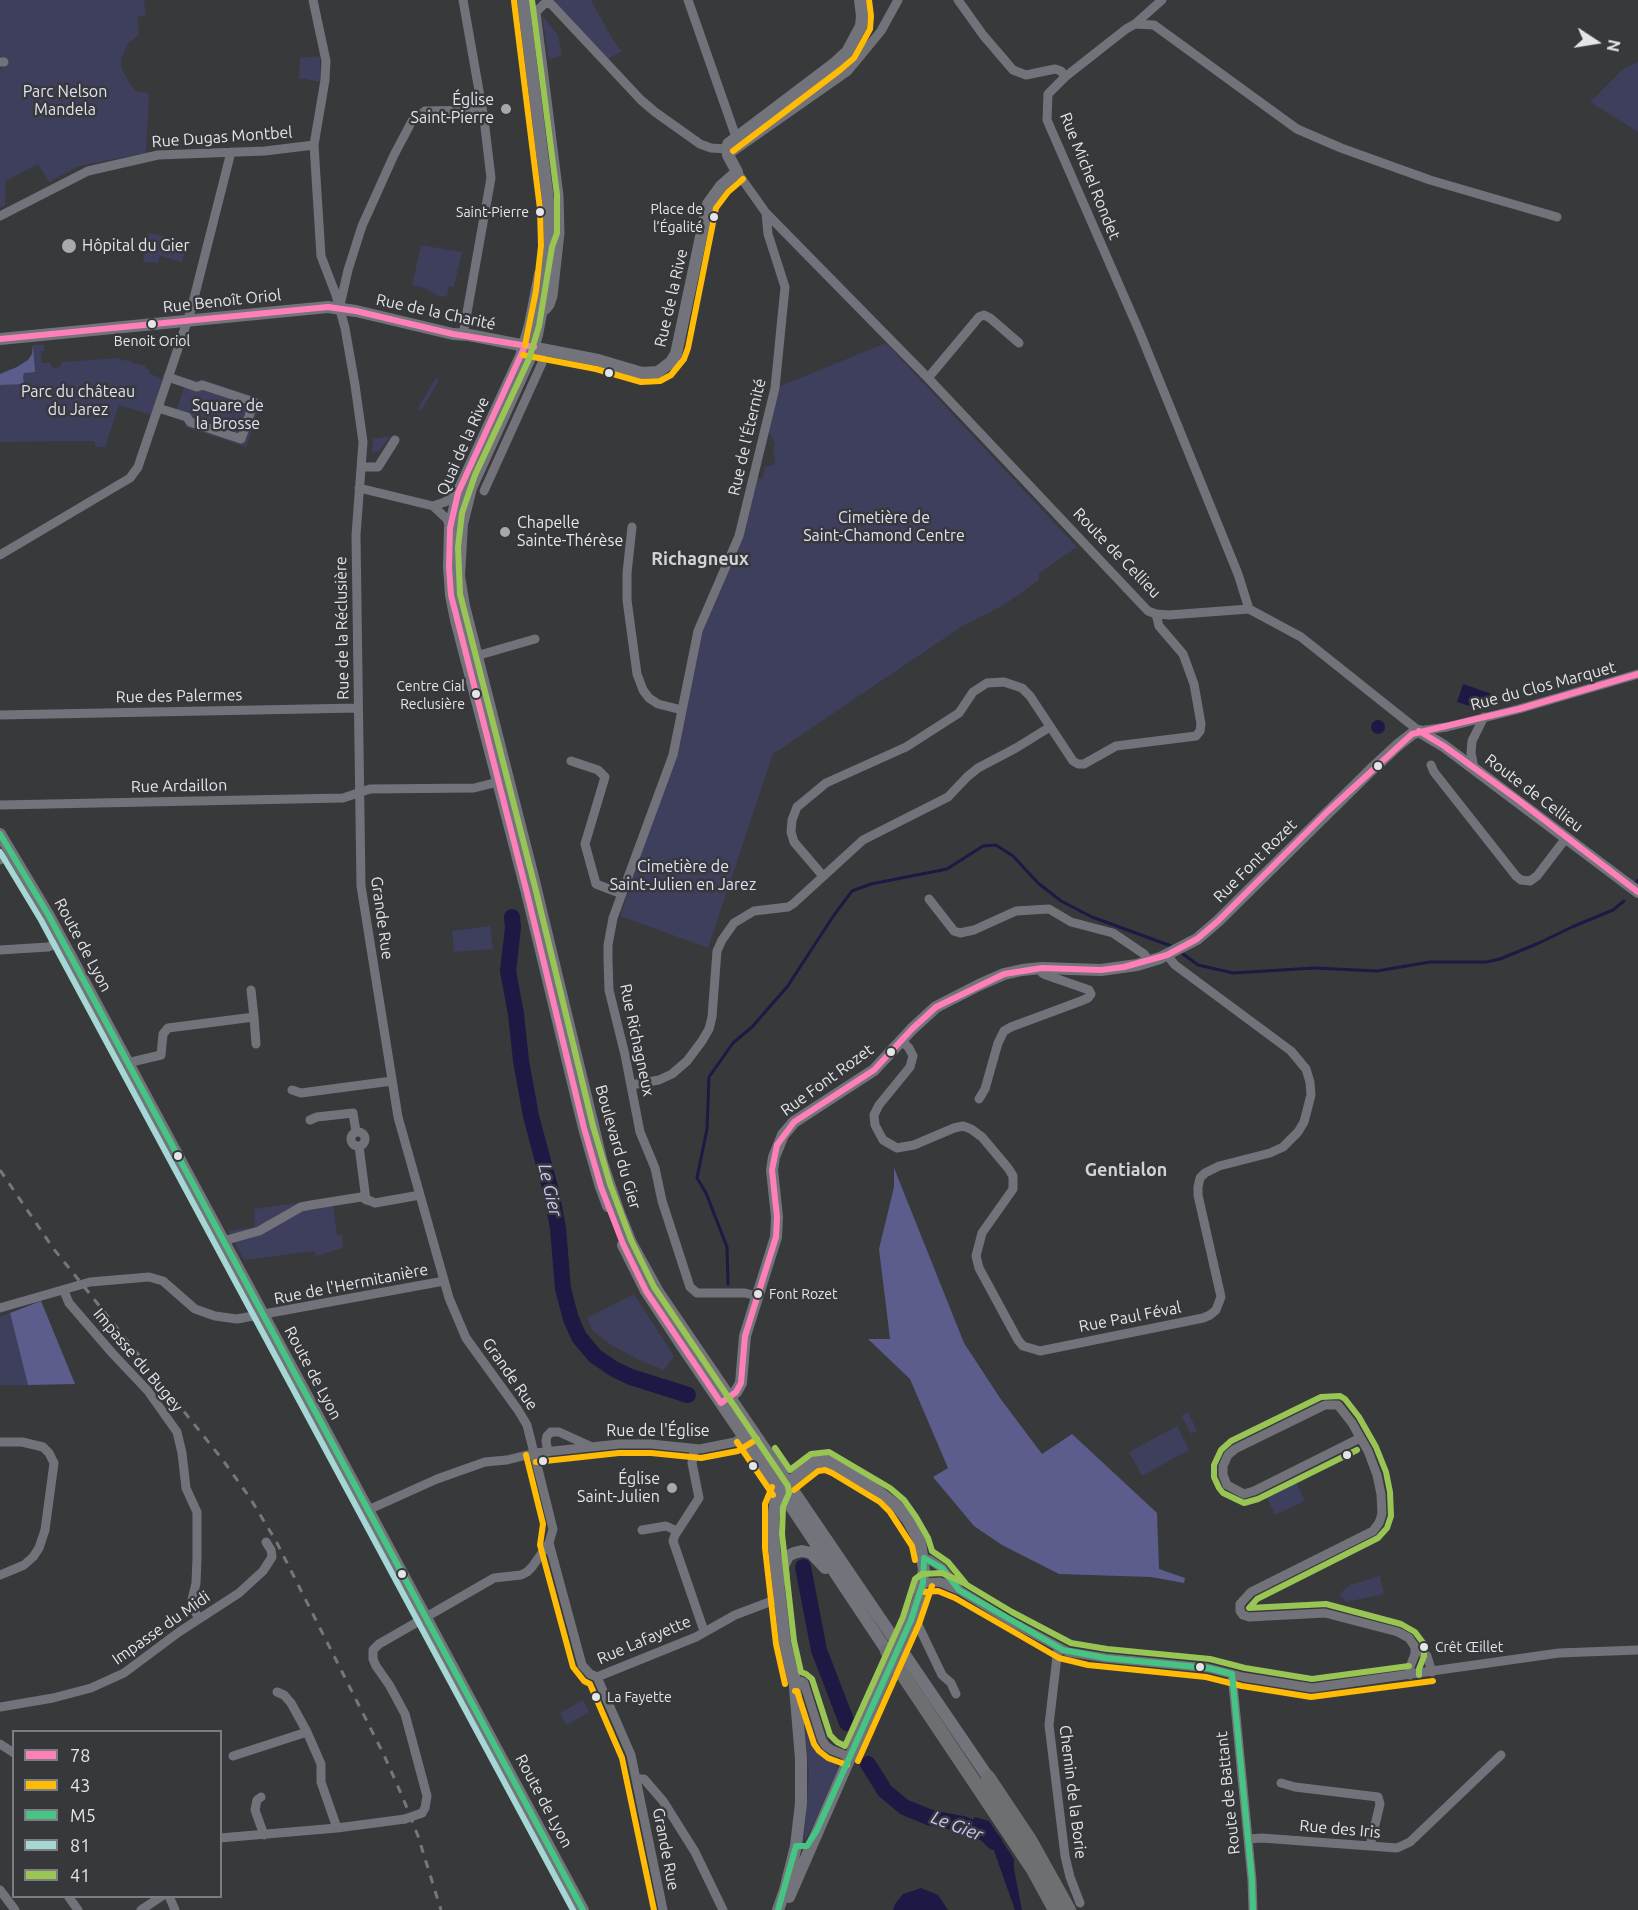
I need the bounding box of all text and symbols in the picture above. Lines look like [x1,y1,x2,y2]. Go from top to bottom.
north arrow [1566,12,1626,72]
text: N [1604,38,1624,53]
park label: Parc Nelson Mandela [23,82,107,120]
place label: Église Saint-Pierre [411,90,494,128]
marker: Église Saint-Pierre [499,102,513,116]
street label: Rue Michel Rondet [1056,110,1124,242]
street label: Rue Dugas Montbel [151,123,293,151]
place label: Place de l’Égalité [650,201,703,234]
place label: Saint-Pierre [456,204,529,220]
marker: Saint-Pierre [534,206,546,218]
marker: Place de l’Égalité [708,211,720,223]
place label: Hôpital du Gier [82,236,190,256]
marker: Hôpital du Gier [60,237,78,255]
street label: Rue de la Rive [650,247,692,349]
street label: Rue Benoît Oriol [162,285,282,317]
street label: Rue de la Charité [374,290,498,334]
marker: Benoit Oriol [146,318,158,330]
place label: Benoit Oriol [114,333,190,349]
unlabelled marker [603,367,615,379]
street label: Rue de l'Éternité [724,377,770,497]
park label: Parc du château du Jarez [21,382,135,420]
street label: Quai de la Rive [433,394,493,498]
park label: Square de la Brosse [192,396,264,434]
street label: Route de Cellieu [1069,504,1165,602]
park label: Cimetière de Saint-Chamond Centre [803,508,965,546]
place label: Chapelle Sainte-Thérèse [517,513,623,551]
marker: Chapelle Sainte-Thérèse [498,525,512,539]
district label: Richagneux [651,548,749,570]
street label: Rue de la Réclusière [331,556,353,700]
street label: Rue du Clos Marquet [1468,657,1618,715]
place label: Centre Cial Reclusière [396,678,465,710]
street label: Rue des Palermes [115,685,243,707]
marker: Centre Cial Reclusière [470,688,482,700]
street label: Route de Cellieu [1481,750,1587,836]
unlabelled marker [1372,760,1384,772]
street label: Rue Ardaillon [131,776,227,796]
street label: Rue Font Rozet [1209,815,1301,907]
park label: Cimetière de Saint-Julien en Jarez [610,857,756,895]
street label: Grande Rue [367,875,397,961]
street label: Route de Lyon [50,895,116,995]
street label: Rue Richagneux [616,982,658,1098]
street label: Rue Font Rozet [777,1040,877,1120]
unlabelled marker [885,1046,897,1058]
street label: Boulevard du Gier [591,1083,645,1211]
unlabelled marker [172,1150,184,1162]
district label: Gentialon [1085,1159,1167,1181]
water label: Le Gier [533,1161,567,1219]
street label: Rue de l'Hermitanière [272,1260,430,1308]
place label: Font Rozet [769,1286,838,1302]
marker: Font Rozet [752,1288,764,1300]
street label: Rue Paul Féval [1077,1298,1183,1336]
street label: Impasse du Bugey [89,1304,187,1416]
street label: Route de Lyon [280,1323,346,1423]
street label: Grande Rue [478,1334,542,1414]
street label: Rue de l'Église [606,1421,710,1441]
unlabelled marker [1341,1449,1353,1461]
unlabelled marker [537,1455,549,1467]
unlabelled marker [747,1460,759,1472]
place label: Église Saint-Julien [577,1469,660,1507]
marker: Église Saint-Julien [665,1481,679,1495]
unlabelled marker [396,1568,408,1580]
street label: Impasse du Midi [108,1587,214,1669]
street label: Rue Lafayette [594,1612,694,1668]
place label: Crêt Œillet [1435,1639,1503,1655]
marker: Crêt Œillet [1418,1641,1430,1653]
unlabelled marker [1194,1661,1206,1673]
place label: La Fayette [607,1689,672,1705]
marker: La Fayette [590,1691,602,1703]
street label: Chemin de la Borie [1055,1724,1091,1860]
legend [12,1730,222,1898]
street label: Route de Battant [1212,1731,1244,1855]
text: 78 [70,1745,90,1765]
street label: Route de Lyon [511,1751,577,1851]
text: 43 [70,1775,90,1795]
text: M5 [70,1805,96,1825]
street label: Grande Rue [649,1806,683,1892]
water label: Le Gier [928,1806,986,1846]
street label: Rue des Iris [1299,1816,1381,1842]
text: 81 [70,1835,90,1855]
text: 41 [70,1865,90,1885]

